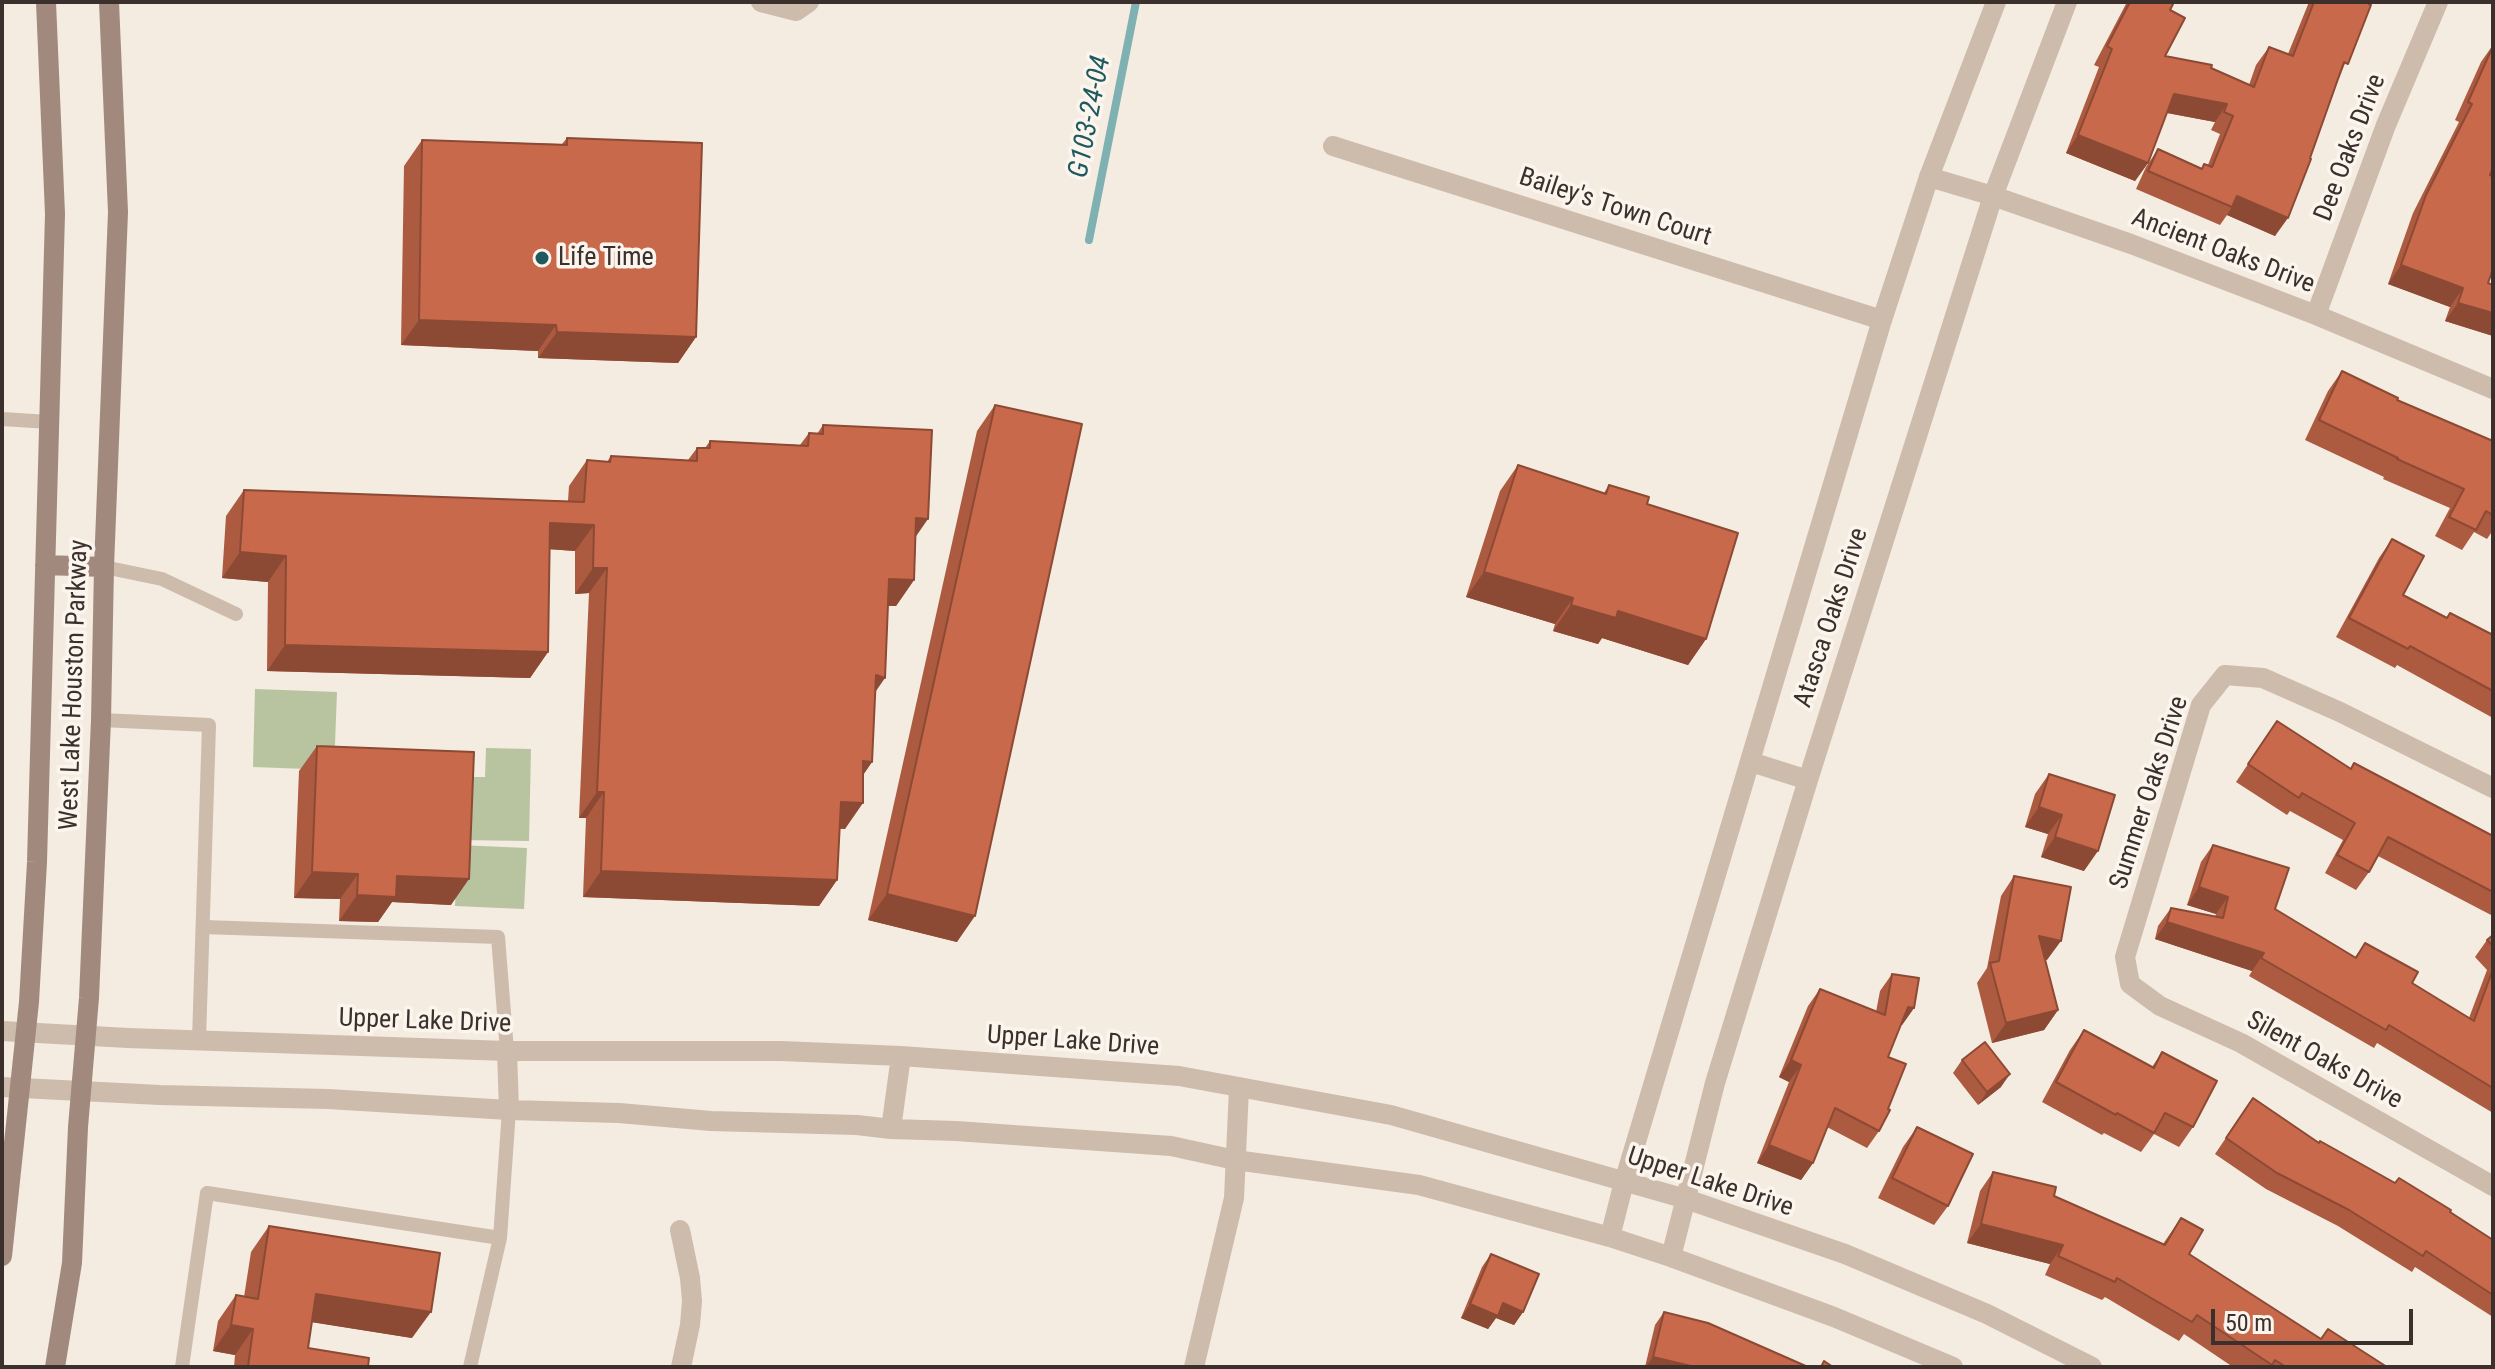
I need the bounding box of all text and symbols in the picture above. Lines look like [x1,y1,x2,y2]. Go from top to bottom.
water label: G103-24-04 [1063,53,1119,181]
street label: Dee Oaks Drive [2309,70,2393,226]
street label: Bailey's Town Court [1515,162,1715,254]
street label: Ancient Oaks Drive [2127,203,2319,301]
place label: Life Time [558,242,654,274]
marker: Life Time [533,249,551,267]
street label: Atasca Oaks Drive [1788,524,1876,712]
street label: West Lake Houston Parkway [54,539,96,831]
street label: Summer Oaks Drive [2104,693,2196,893]
street label: Upper Lake Drive [338,1003,512,1041]
street label: Silent Oaks Drive [2241,1005,2407,1117]
street label: Upper Lake Drive [986,1020,1160,1064]
street label: Upper Lake Drive [1623,1141,1797,1225]
scale bar [2215,1293,2417,1343]
text: 50 m [2225,1309,2272,1337]

